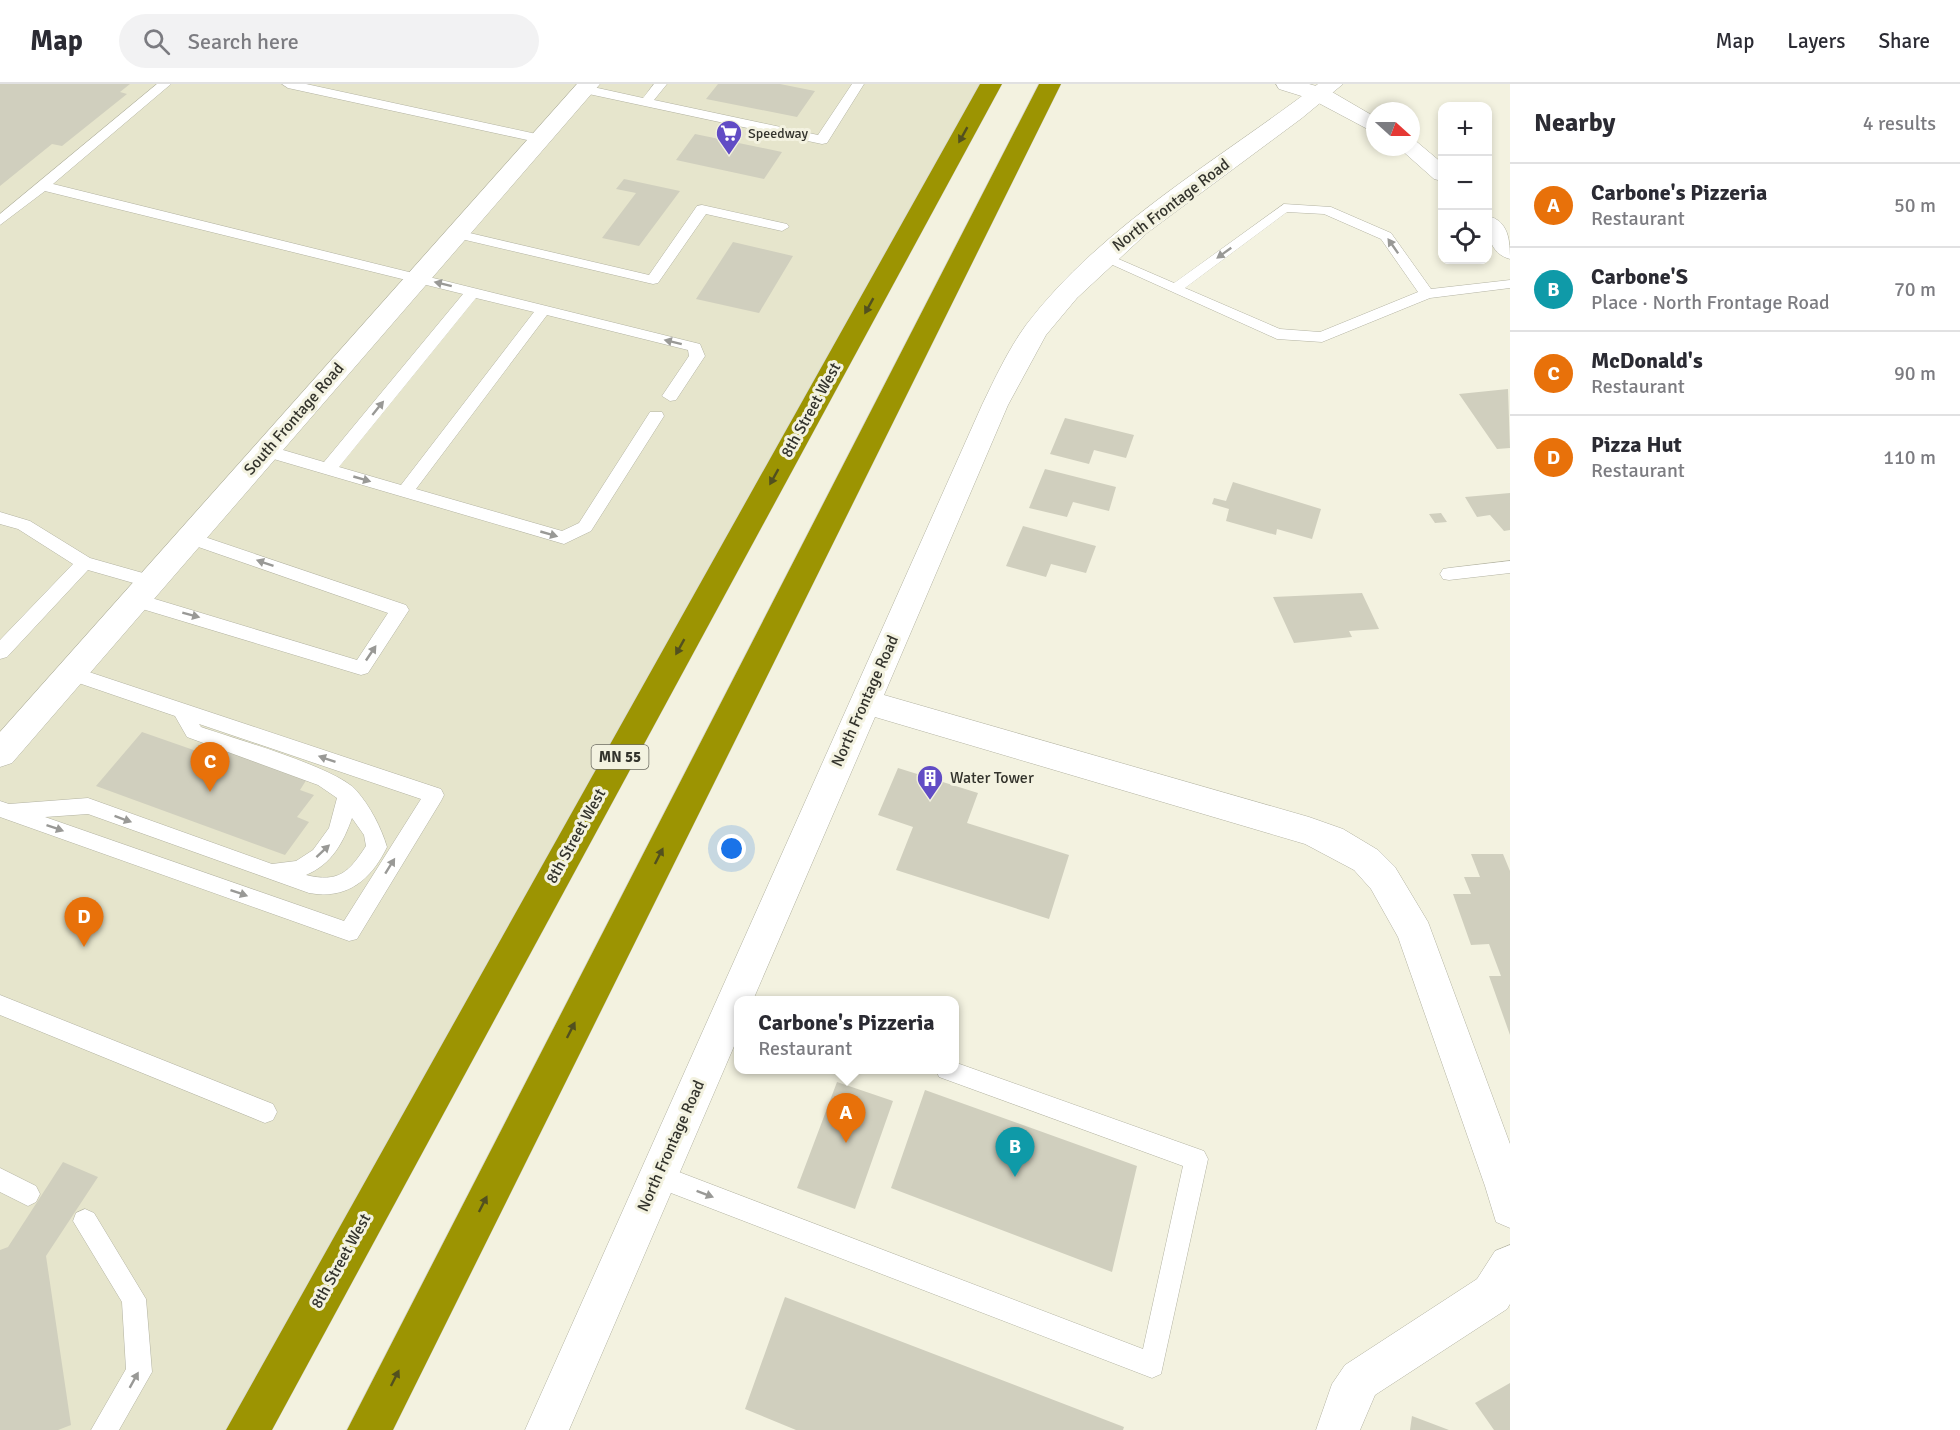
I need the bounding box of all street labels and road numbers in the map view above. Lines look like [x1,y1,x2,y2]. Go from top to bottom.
street label: North Frontage Road [1108,154,1234,256]
street label: South Frontage Road [240,359,348,479]
street label: 8th Street West [777,359,845,461]
street label: North Frontage Road [827,632,903,770]
road number: MN 55 [592,745,648,769]
street label: 8th Street West [542,785,610,887]
street label: North Frontage Road [633,1077,709,1215]
street label: 8th Street West [307,1210,375,1312]

